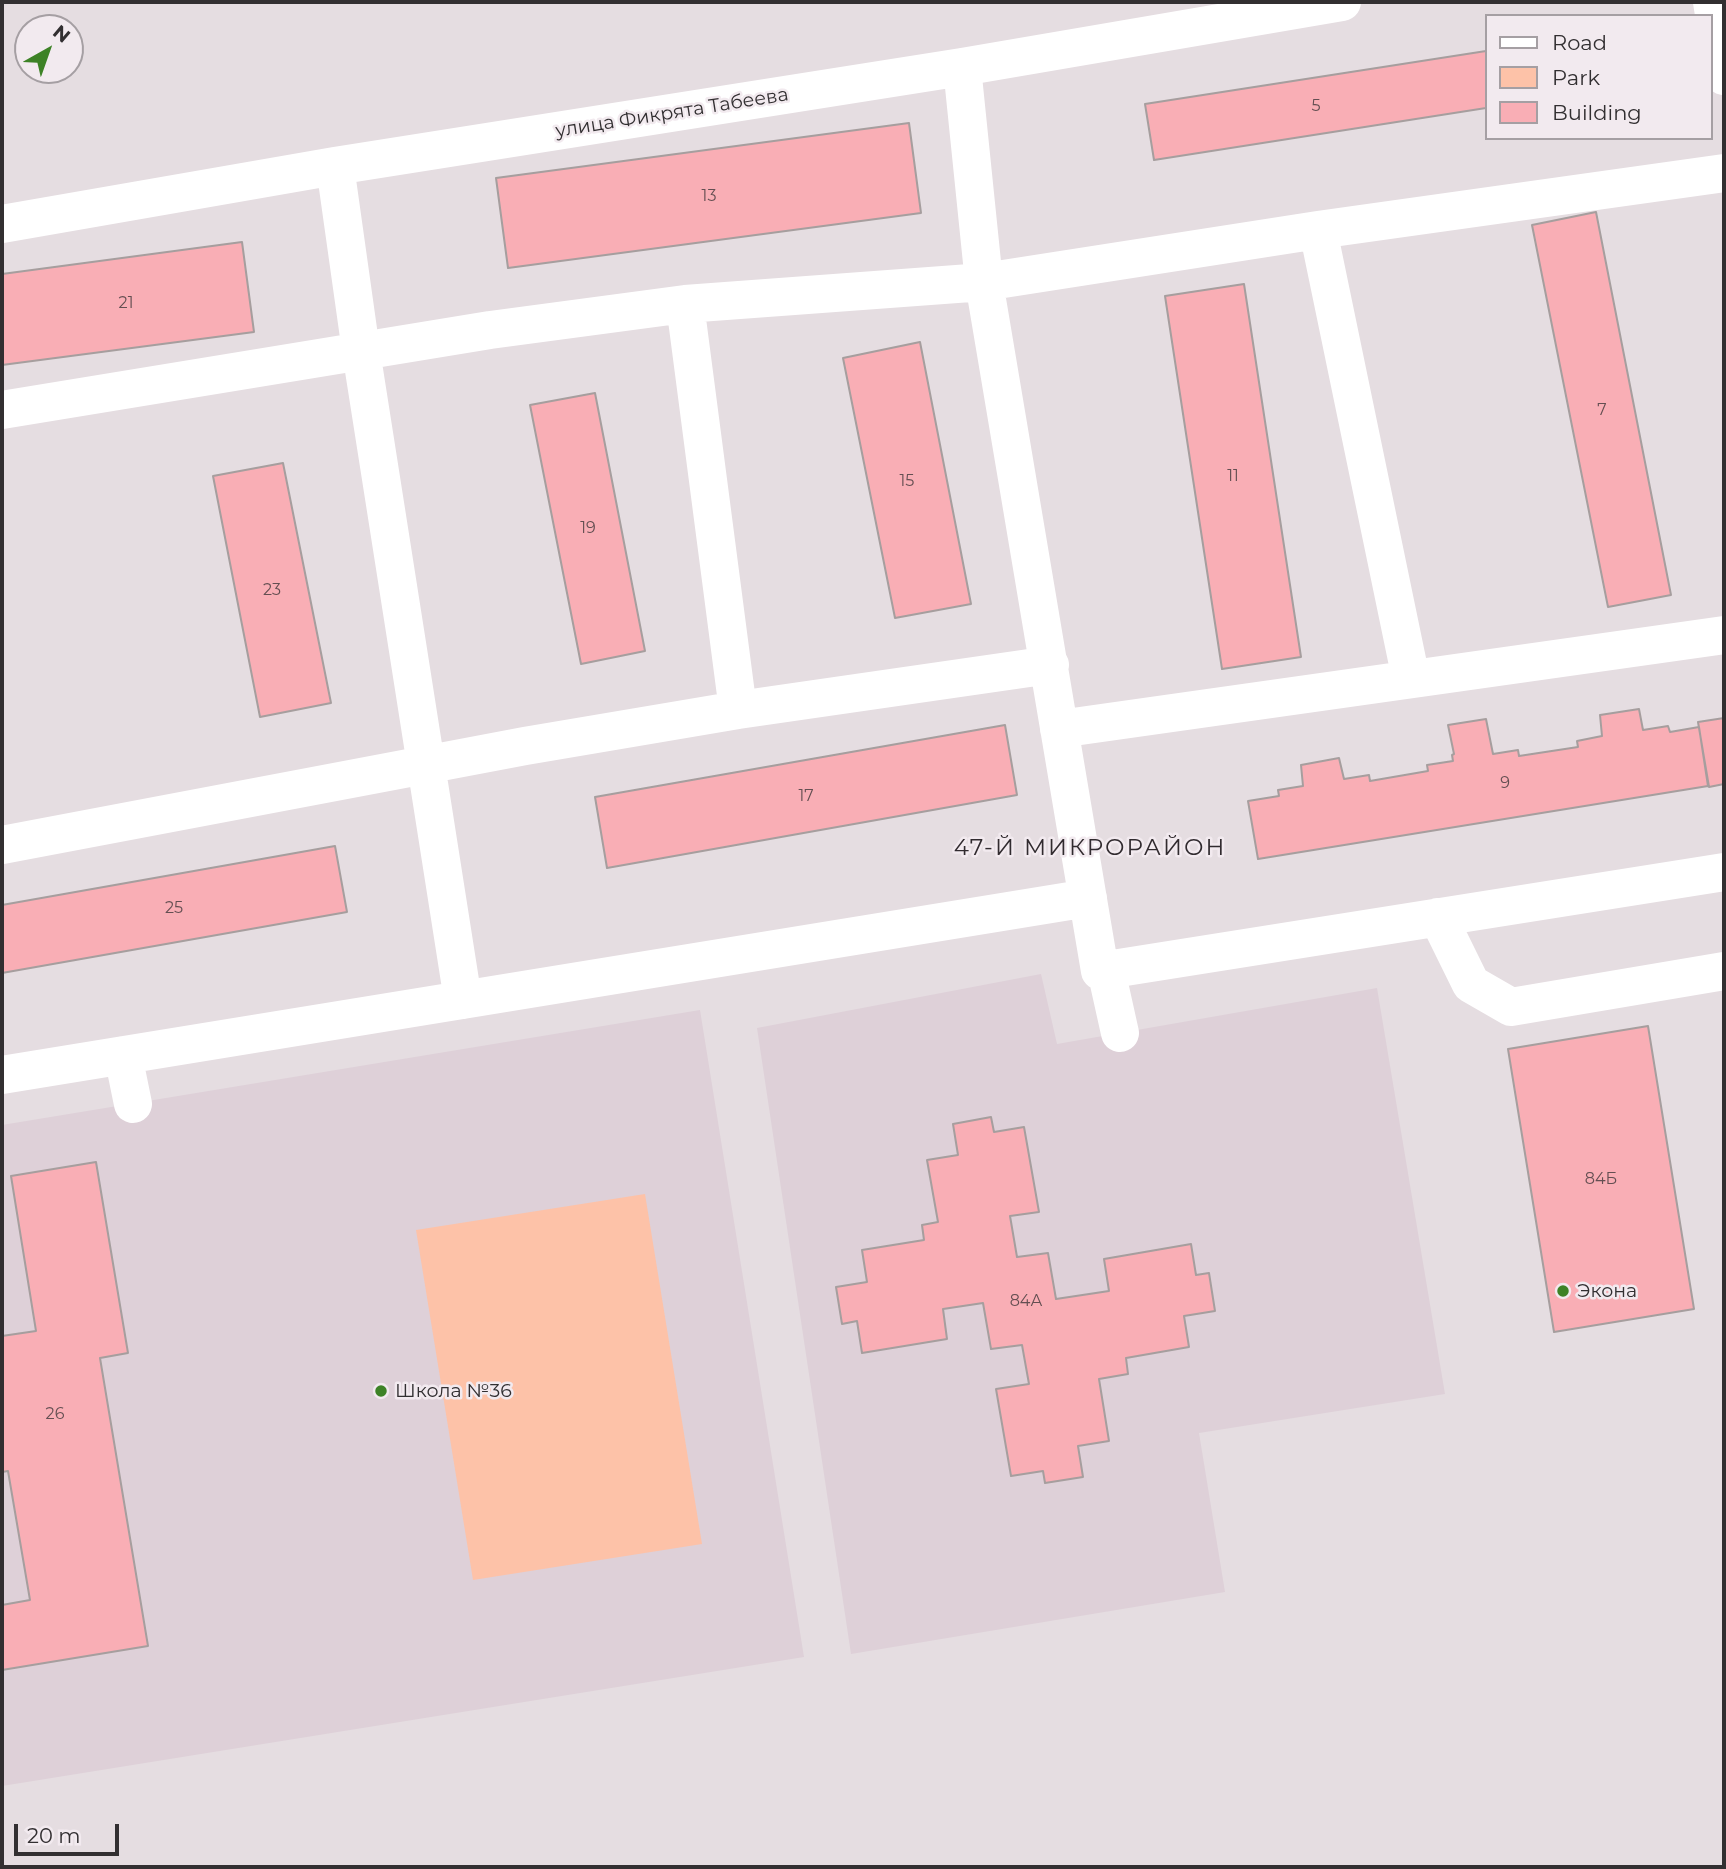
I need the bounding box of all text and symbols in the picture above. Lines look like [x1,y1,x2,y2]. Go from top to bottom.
north arrow [14,14,84,84]
legend [1484,14,1712,140]
text: N [48,20,75,48]
text: Road [1552,30,1607,55]
text: Park [1552,65,1600,90]
street label: улица Фикрята Табеева [554,83,790,143]
house number: 5 [1311,96,1321,116]
text: Building [1552,100,1642,125]
house number: 13 [702,186,716,206]
house number: 21 [119,293,133,313]
house number: 7 [1597,400,1607,420]
house number: 11 [1227,466,1239,486]
house number: 15 [900,471,914,491]
house number: 19 [580,518,596,538]
house number: 23 [263,580,281,600]
house number: 9 [1500,773,1510,793]
house number: 17 [798,786,814,806]
district label: 47-Й МИКРОРАЙОН [956,834,1224,862]
house number: 25 [165,898,183,918]
house number: 84Б [1585,1169,1617,1189]
place label: Экона [1577,1280,1637,1302]
marker: Экона [1555,1283,1571,1299]
house number: 84А [1010,1291,1042,1311]
place label: Школа №36 [395,1380,512,1402]
marker: Школа №36 [373,1383,389,1399]
house number: 26 [46,1404,64,1424]
scale bar [18,1810,122,1854]
text: 20 m [27,1823,81,1848]

